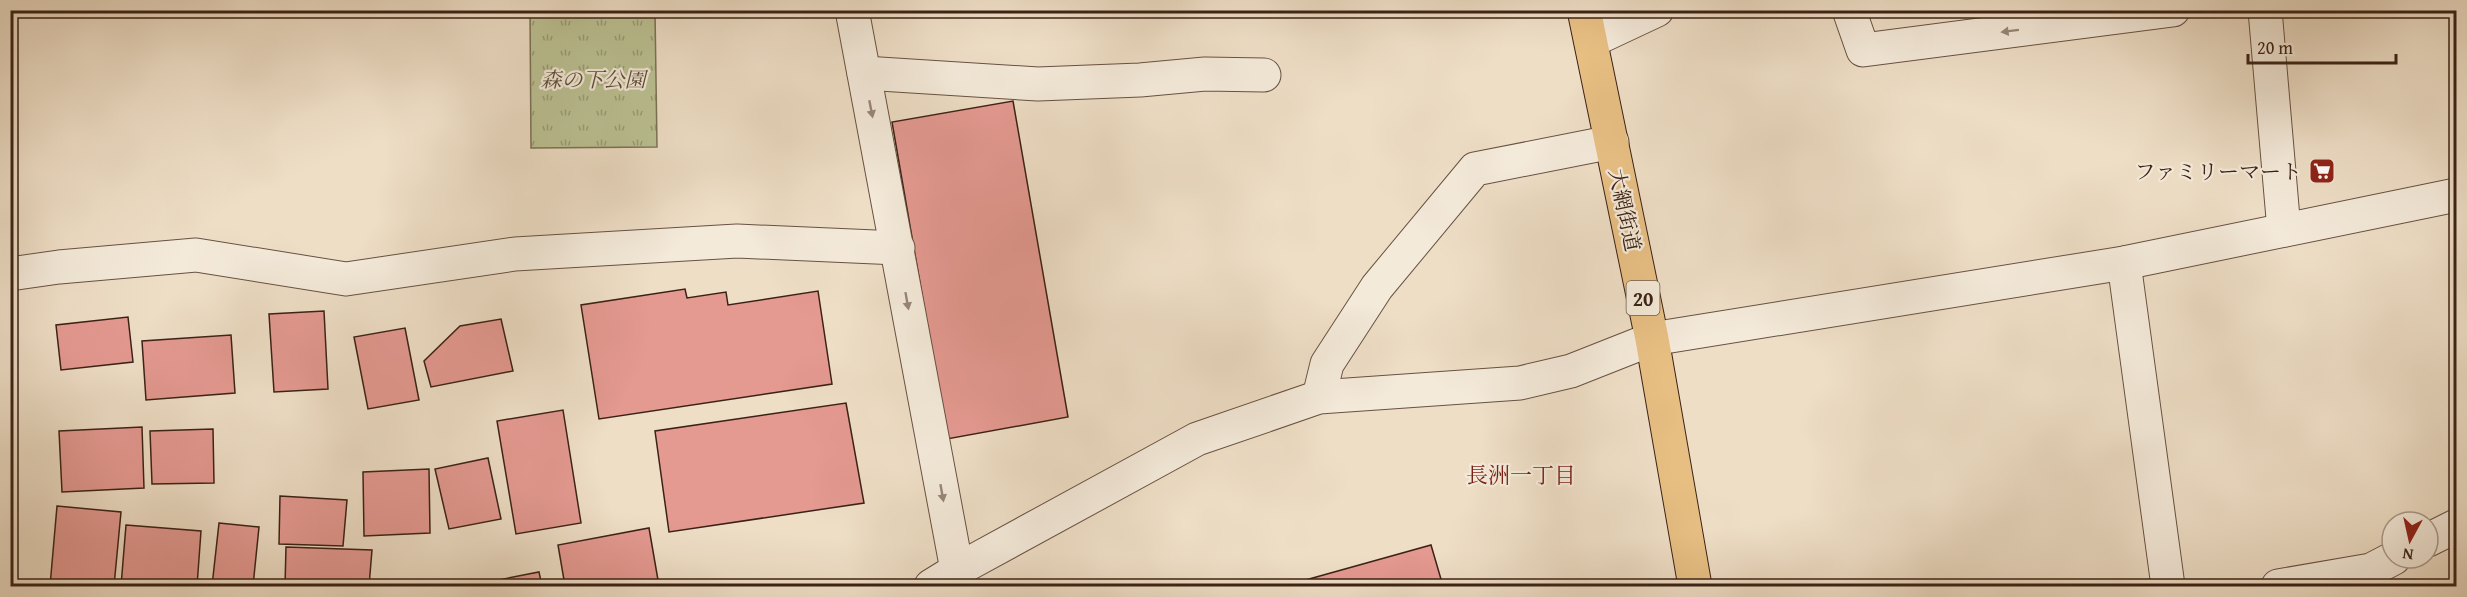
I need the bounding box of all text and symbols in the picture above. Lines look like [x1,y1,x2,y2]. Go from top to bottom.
one-way arrow [2001,27,2020,36]
scale bar [2248,27,2396,65]
text: 20 m [2257,34,2293,61]
park label: 森の下公園 [541,64,648,95]
one-way arrow [867,100,876,119]
place label: ファミリーマート [2134,156,2302,187]
supermarket icon: ファミリーマート [2307,156,2337,186]
street label: 大網街道 [1601,166,1649,254]
road number: 20 [1626,281,1660,315]
one-way arrow [903,291,912,310]
district label: 長洲一丁目 [1466,459,1576,491]
one-way arrow [938,483,947,502]
north arrow [2380,510,2440,570]
text: N [2401,542,2415,567]

